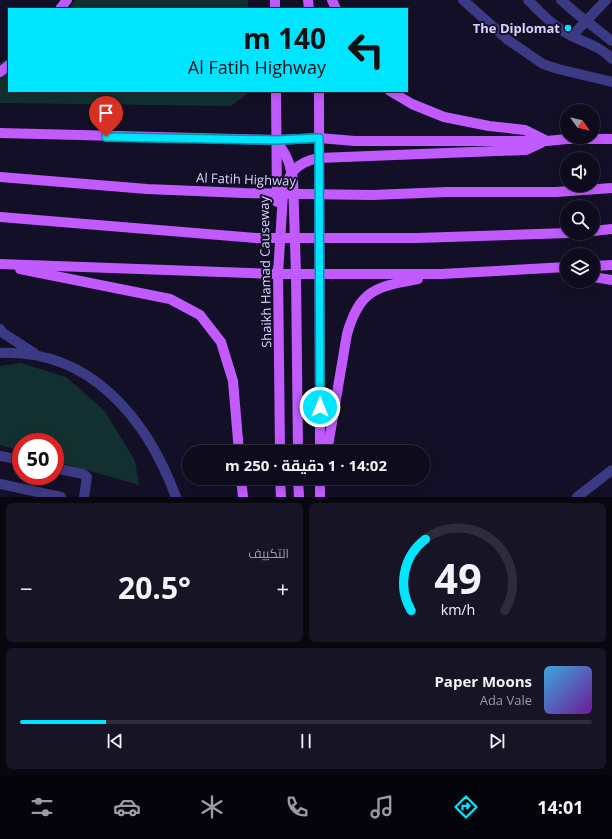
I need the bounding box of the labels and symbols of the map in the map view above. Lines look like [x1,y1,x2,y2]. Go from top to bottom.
place label: The Diplomat [473,19,560,37]
marker: The Diplomat [563,23,573,33]
pin [89,96,123,137]
north arrow [560,104,600,144]
street label: Al Fatih Highway [196,168,297,190]
street label: Shaikh Hamad Causeway [255,195,275,348]
position arrow [299,386,341,428]
speed limit sign: 50 [12,433,64,485]

